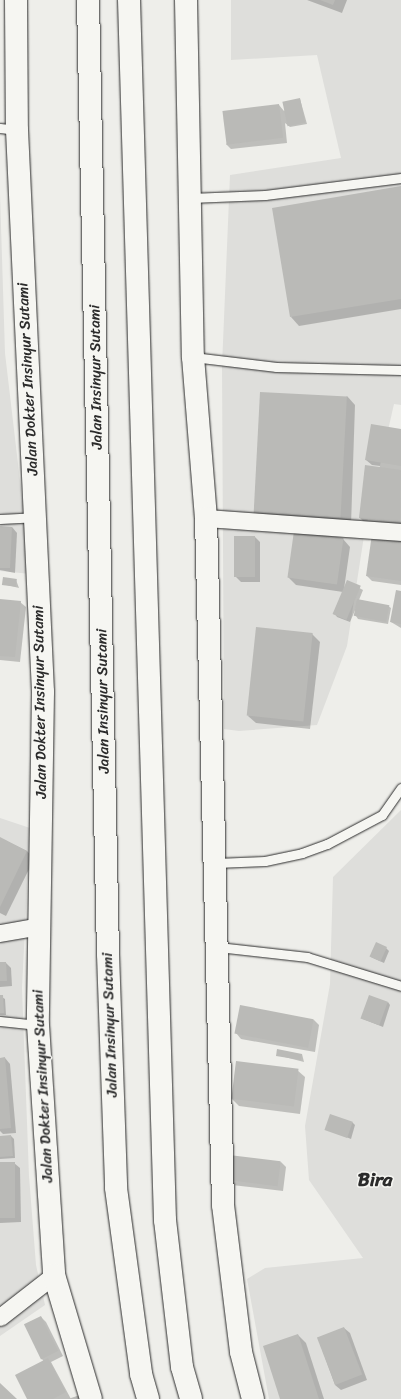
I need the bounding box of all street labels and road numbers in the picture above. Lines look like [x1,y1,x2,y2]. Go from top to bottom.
street label: Jalan Dokter Insinyur Sutami [14,282,42,476]
street label: Jalan Insinyur Sutami [86,305,106,449]
street label: Jalan Dokter Insinyur Sutami [29,605,51,799]
street label: Jalan Insinyur Sutami [93,629,113,773]
street label: Jalan Insinyur Sutami [98,952,122,1098]
street label: Jalan Dokter Insinyur Sutami [29,989,57,1183]

